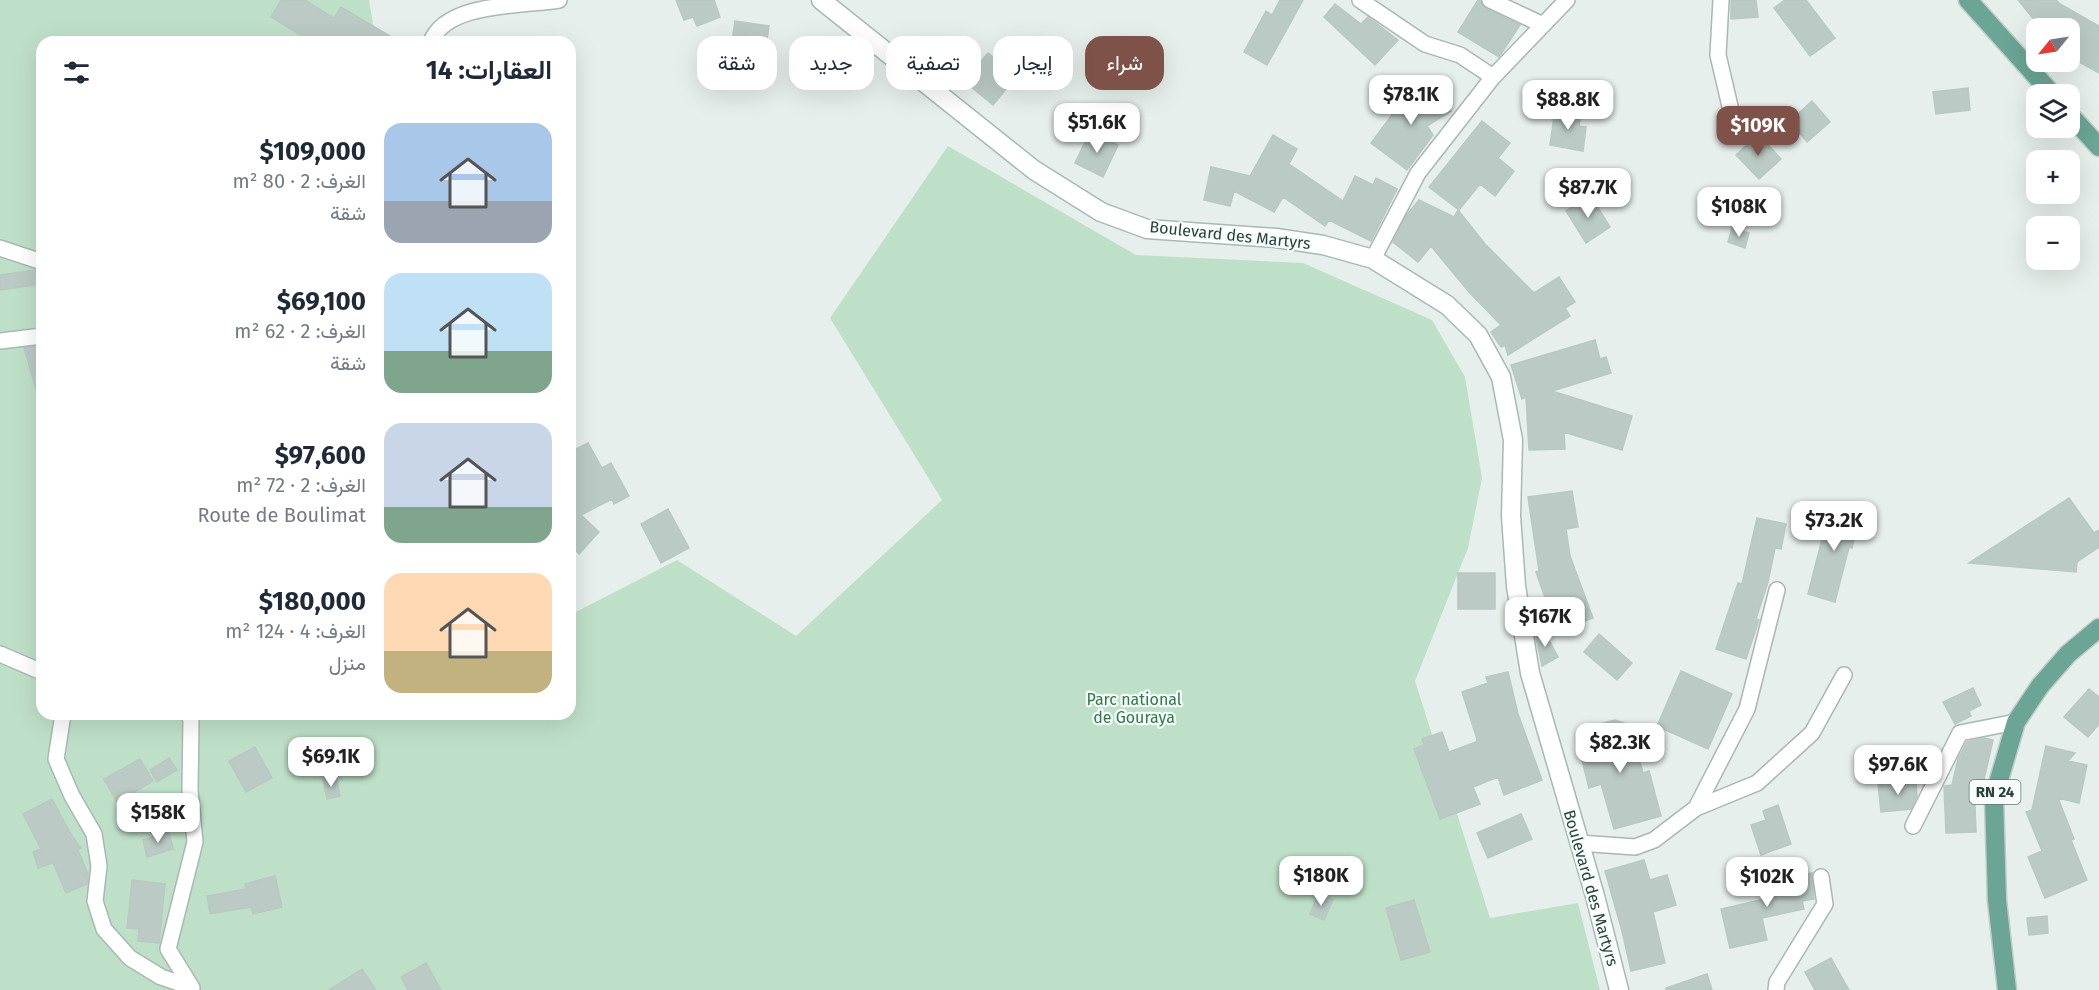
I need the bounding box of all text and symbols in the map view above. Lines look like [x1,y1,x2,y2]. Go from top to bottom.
north arrow [2026,18,2080,72]
map controls [2026,18,2080,270]
chip: شقة [697,36,777,90]
chip: جديد [789,36,874,90]
chip: تصفية [886,36,981,90]
chip: إيجار [993,36,1073,90]
chip: شراء [1085,36,1164,90]
text: العقارات: 14 [426,55,552,86]
icon: filters [60,56,93,89]
pin: $78.1K [1362,75,1460,126]
pin: $88.8K [1519,80,1617,131]
text: $78.1K [1383,82,1439,106]
button: layers [2026,84,2080,138]
text: $88.8K [1536,87,1600,111]
pin: $51.6K [1048,103,1146,154]
pin: $109K [1716,106,1800,157]
text: $51.6K [1068,110,1126,134]
text: $109K [1731,113,1785,137]
text: $109,000 [260,136,366,167]
icon: home [432,147,504,219]
button: + [2026,150,2080,204]
pin: $87.7K [1539,168,1637,219]
text: الغرف: 2 · 80 m² [233,169,366,193]
text: $87.7K [1559,175,1617,199]
pin: $108K [1697,187,1781,238]
text: $108K [1711,194,1767,218]
text: شقة [330,201,366,225]
button: − [2026,216,2080,270]
street label: Boulevard des Martyrs [1149,217,1311,253]
text: $69,100 [277,286,366,317]
icon: home [432,297,504,369]
text: الغرف: 2 · 62 m² [234,319,366,343]
text: شقة [330,351,366,375]
text: $97,600 [275,440,366,471]
icon: home [432,447,504,519]
text: الغرف: 2 · 72 m² [236,473,366,497]
pin: $73.2K [1785,501,1883,552]
text: Route de Boulimat [197,503,366,527]
text: $73.2K [1805,508,1863,532]
text: $180,000 [259,586,366,617]
icon: home [432,597,504,669]
pin: $167K [1503,597,1587,648]
text: $167K [1519,604,1571,628]
text: الغرف: 4 · 124 m² [225,619,366,643]
text: منزل [329,651,366,675]
park label: Parc national de Gouraya [1086,690,1182,727]
pin: $82.3K [1571,723,1669,774]
text: $82.3K [1590,730,1650,754]
pin: $69.1K [282,737,380,788]
text: $69.1K [302,744,360,768]
pin: $97.6K [1849,745,1947,796]
text: $97.6K [1868,752,1928,776]
road number: RN 24 [1970,780,2020,804]
pin: $158K [116,793,200,844]
text: $158K [131,800,185,824]
street label: Boulevard des Martyrs [1560,808,1622,968]
pin: $180K [1279,856,1363,907]
pin: $102K [1725,857,1809,908]
text: $180K [1293,863,1349,887]
text: $102K [1740,864,1794,888]

